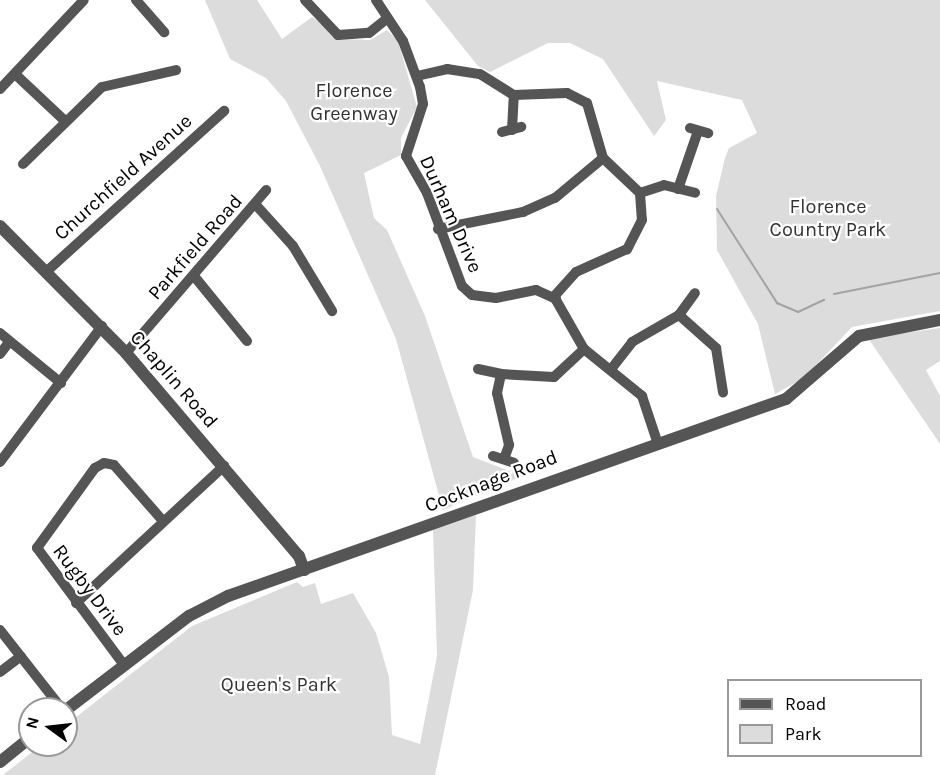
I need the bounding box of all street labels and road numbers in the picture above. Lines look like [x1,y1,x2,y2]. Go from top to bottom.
street label: Churchfield Avenue [49,109,197,245]
street label: Durham Drive [414,152,488,276]
street label: Parkfield Road [143,189,247,305]
street label: Chaplin Road [125,325,223,433]
street label: Cocknage Road [421,445,561,517]
street label: Rugby Drive [48,540,132,640]

